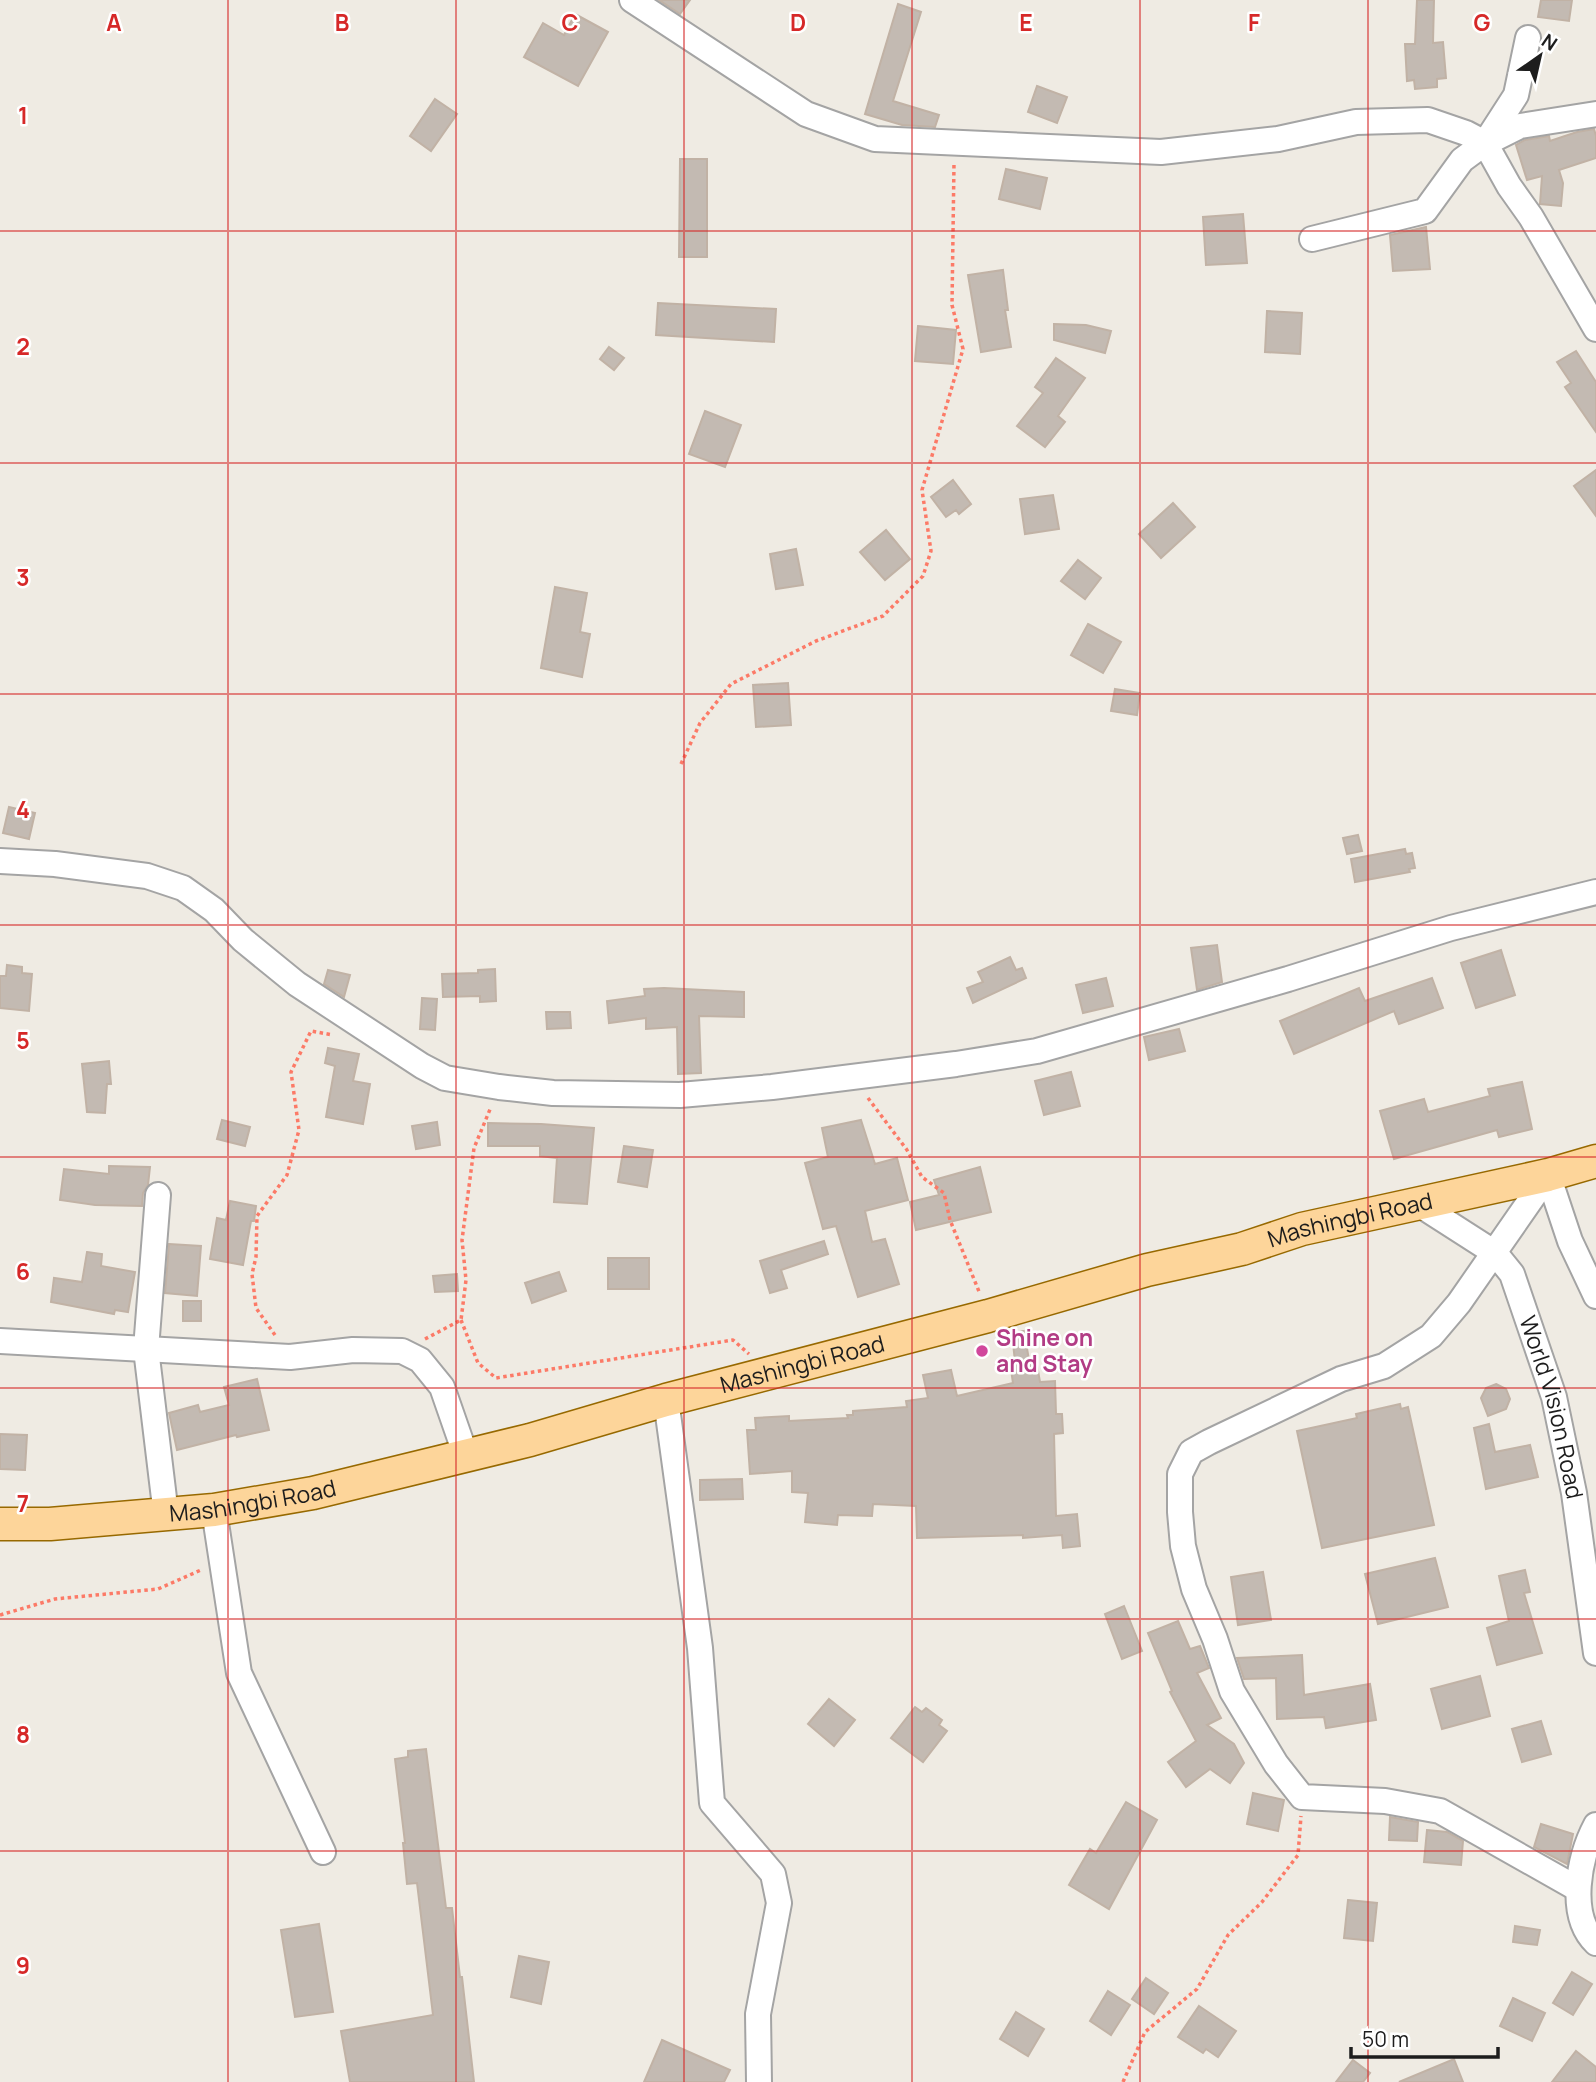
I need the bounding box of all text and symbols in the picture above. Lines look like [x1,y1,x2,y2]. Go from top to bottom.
text: A [106,6,122,38]
text: B [335,6,349,38]
text: C [562,6,579,38]
text: D [790,6,806,38]
text: E [1019,6,1033,38]
text: F [1248,6,1260,38]
text: G [1474,6,1491,38]
north arrow [1505,21,1575,91]
text: N [1537,27,1562,57]
text: 1 [18,99,28,131]
text: 2 [16,330,30,362]
text: 3 [16,561,30,593]
text: 4 [16,793,30,825]
text: 5 [16,1024,30,1056]
street label: Mashingbi Road [1263,1184,1435,1254]
text: 6 [16,1255,30,1287]
street label: World Vision Road [1512,1311,1592,1501]
place label: Shine on and Stay [996,1321,1093,1379]
street label: Mashingbi Road [716,1327,888,1400]
marker: Shine on and Stay [974,1343,990,1359]
street label: Mashingbi Road [168,1471,339,1529]
text: 7 [17,1487,29,1519]
text: 8 [16,1718,30,1750]
text: 9 [16,1949,30,1981]
scale bar [1351,2016,1498,2060]
text: 50 m [1362,2025,1409,2053]

